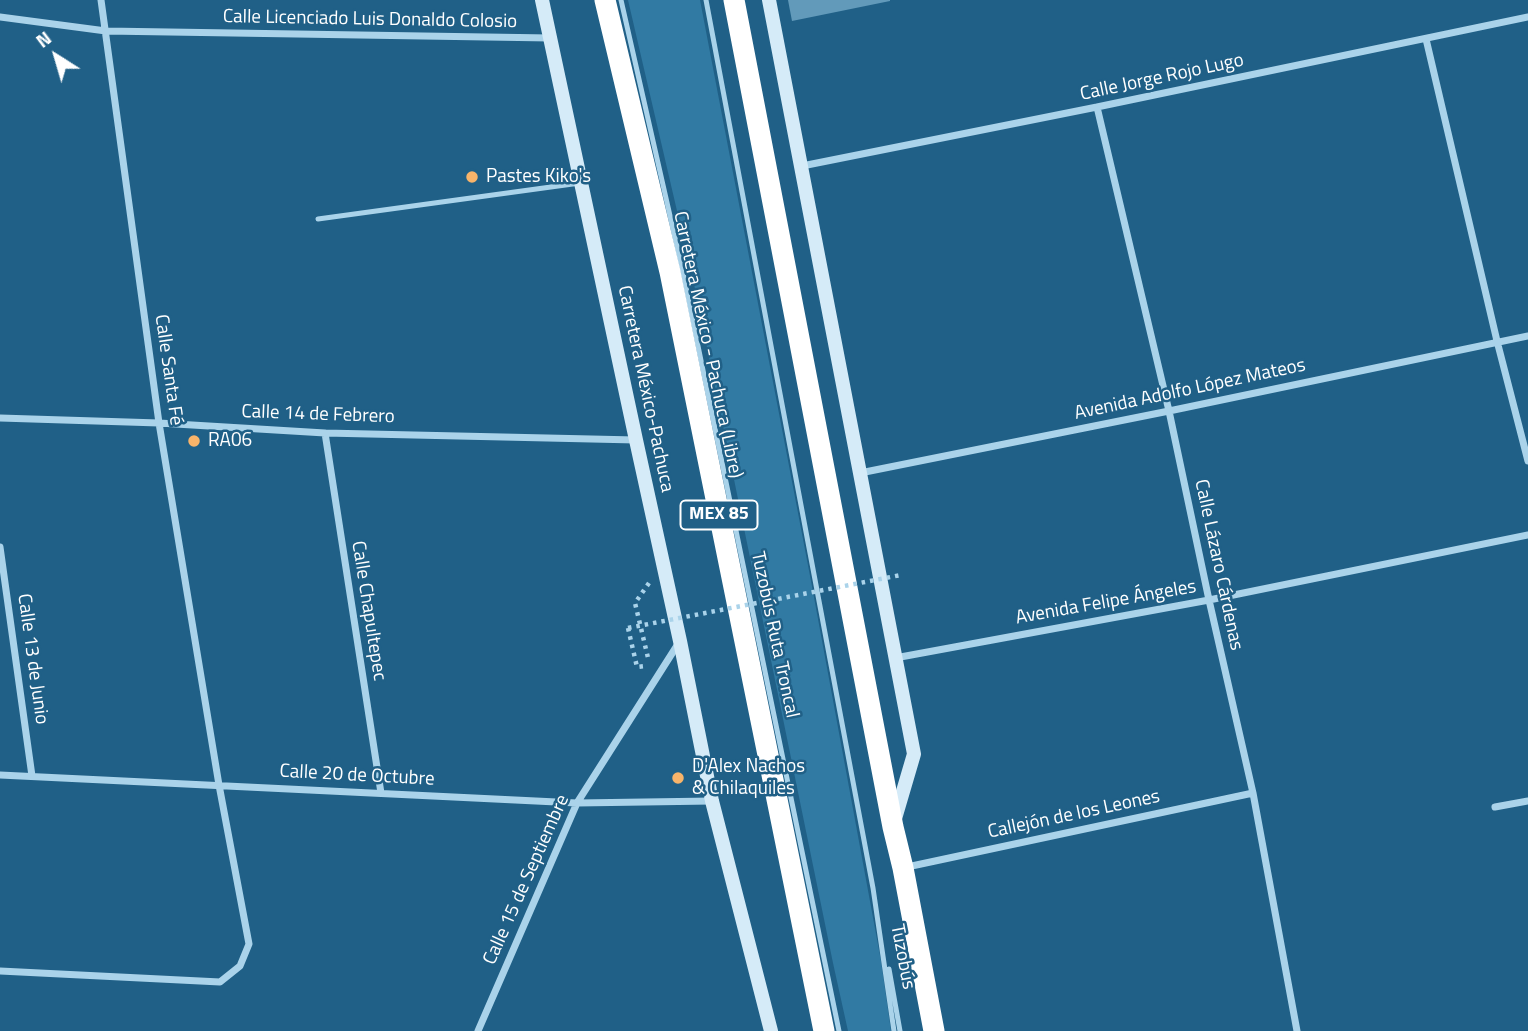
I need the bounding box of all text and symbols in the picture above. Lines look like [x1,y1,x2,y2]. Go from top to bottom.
street label: Calle Licenciado Luis Donaldo Colosio [223,6,517,34]
north arrow [21,21,91,91]
text: N [29,23,57,54]
street label: Calle Jorge Rojo Lugo [1078,50,1246,106]
place label: Pastes Kiko's [486,166,591,188]
marker: Pastes Kiko's [464,169,480,185]
street label: Carretera México - Pachuca (Libre) [668,209,746,481]
street label: Carretera México-Pachuca [612,284,678,494]
street label: Calle Santa Fé [149,313,187,427]
street label: Avenida Adolfo López Mateos [1072,354,1308,426]
street label: Calle 14 de Febrero [241,401,395,429]
place label: RA06 [208,430,252,452]
marker: RA06 [186,433,202,449]
street label: Calle Lázaro Cárdenas [1189,477,1247,653]
road number: MEX 85 [680,500,758,530]
street label: Calle Chapultepec [346,540,390,682]
street label: Tuzobús Ruta Troncal [745,550,803,720]
street label: Avenida Felipe Ángeles [1014,576,1198,630]
street label: Calle 13 de Junio [12,592,52,726]
place label: D'Alex Nachos & Chilaquiles [692,756,805,800]
street label: Calle 20 de Octubre [279,761,435,791]
marker: D'Alex Nachos & Chilaquiles [670,770,686,786]
street label: Callejón de los Leones [986,786,1162,844]
street label: Calle 15 de Septiembre [479,791,575,969]
street label: Tuzobús [885,922,919,992]

